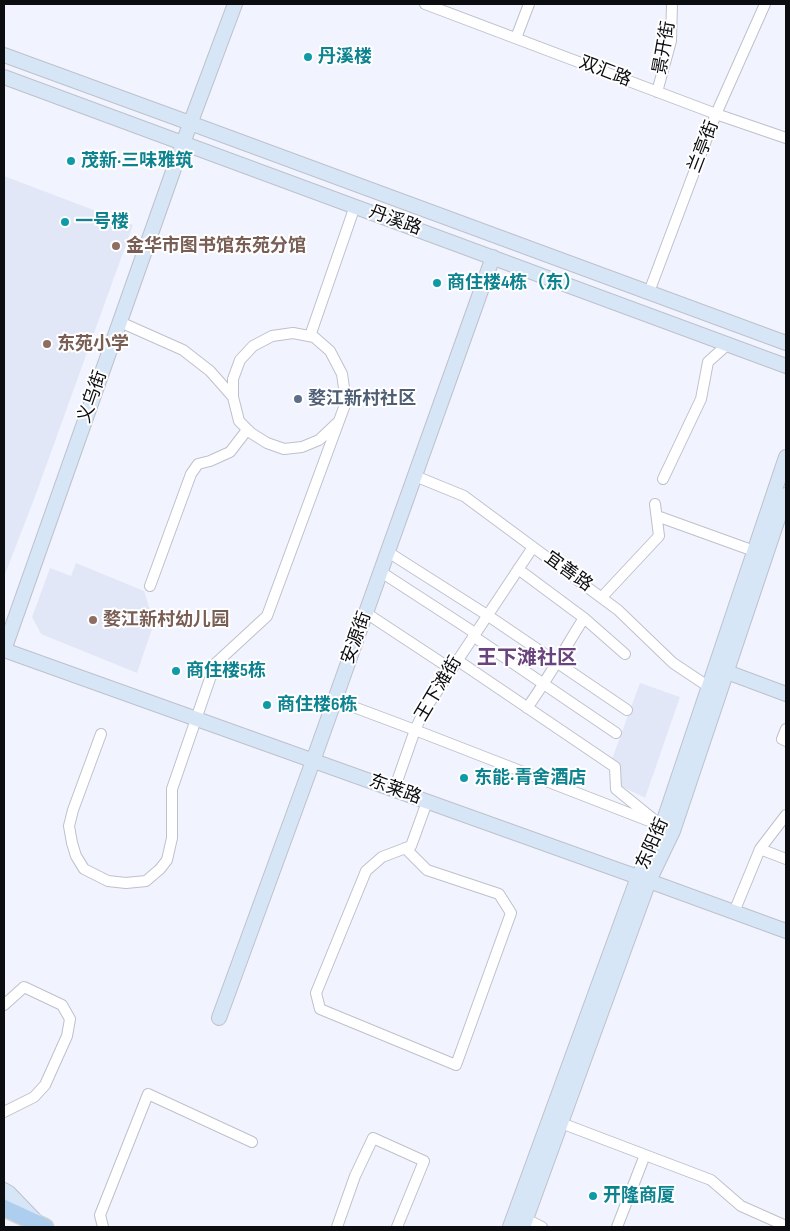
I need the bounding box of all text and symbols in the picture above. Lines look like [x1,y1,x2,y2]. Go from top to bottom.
street label: 景开街 [650,20,680,76]
place label: 丹溪楼 [318,46,372,68]
marker: 丹溪楼 [302,51,314,63]
street label: 双汇路 [576,52,634,92]
street label: 兰亭街 [684,118,724,176]
place label: 茂新·三味雅筑 [81,150,193,172]
marker: 茂新·三味雅筑 [65,155,77,167]
street label: 丹溪路 [366,202,424,240]
place label: 一号楼 [75,211,129,233]
marker: 一号楼 [59,216,71,228]
place label: 金华市图书馆东苑分馆 [126,235,306,257]
marker: 金华市图书馆东苑分馆 [110,240,122,252]
place label: 商住楼4栋（东） [447,272,581,294]
marker: 商住楼4栋（东） [431,277,443,289]
place label: 东苑小学 [57,333,129,355]
marker: 东苑小学 [41,338,53,350]
street label: 义乌街 [74,368,112,426]
place label: 婺江新村社区 [308,388,416,410]
marker: 婺江新村社区 [292,393,304,405]
street label: 宜善路 [540,547,596,597]
place label: 婺江新村幼儿园 [103,609,229,631]
street label: 安源街 [338,609,376,667]
marker: 婺江新村幼儿园 [87,614,99,626]
district label: 王下滩社区 [477,647,577,671]
street label: 王下滩街 [411,653,467,725]
place label: 商住楼5栋 [186,660,266,682]
marker: 商住楼5栋 [170,665,182,677]
place label: 商住楼6栋 [277,694,357,716]
marker: 商住楼6栋 [261,699,273,711]
place label: 东能·青舍酒店 [474,767,586,789]
street label: 东莱路 [366,771,424,809]
marker: 东能·青舍酒店 [458,772,470,784]
street label: 东阳街 [632,815,674,873]
place label: 开隆商厦 [603,1185,675,1207]
marker: 开隆商厦 [587,1190,599,1202]

